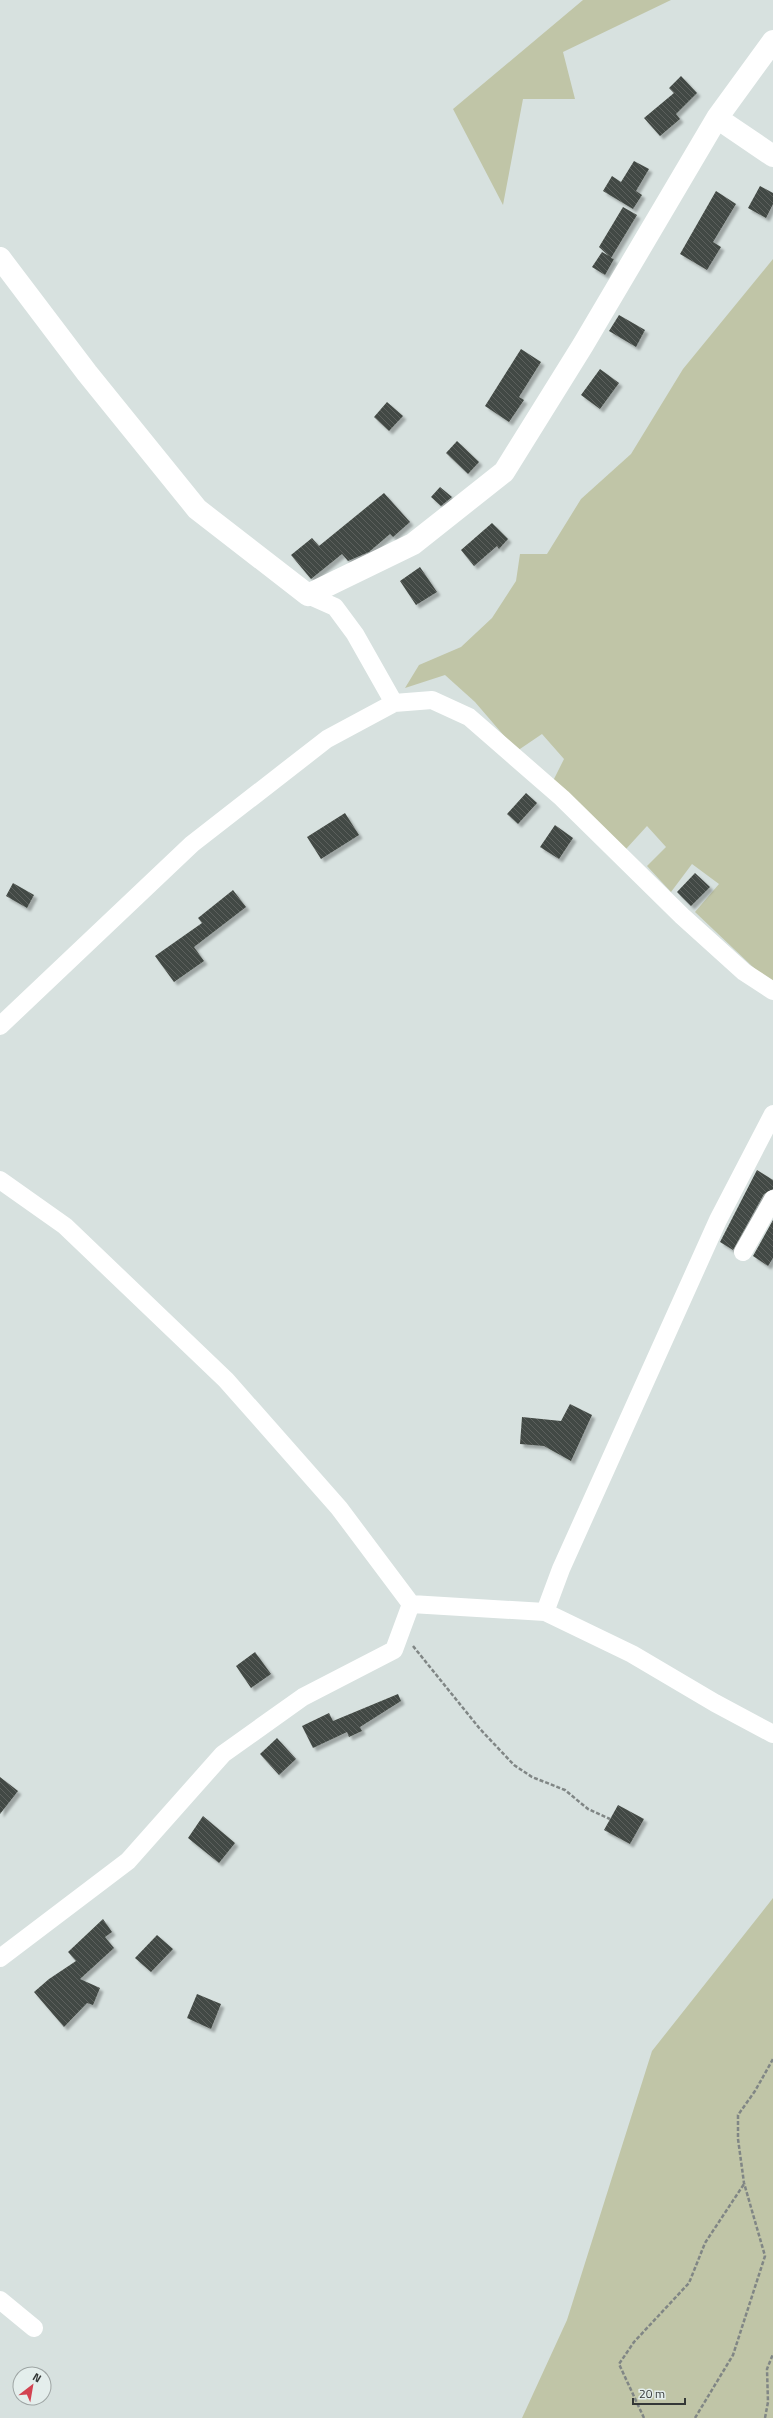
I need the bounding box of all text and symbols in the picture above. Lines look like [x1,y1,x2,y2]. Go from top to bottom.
north arrow [12,2366,52,2406]
text: N [30,2369,45,2386]
scale bar [633,2380,685,2406]
text: 20 m [639,2384,665,2403]

